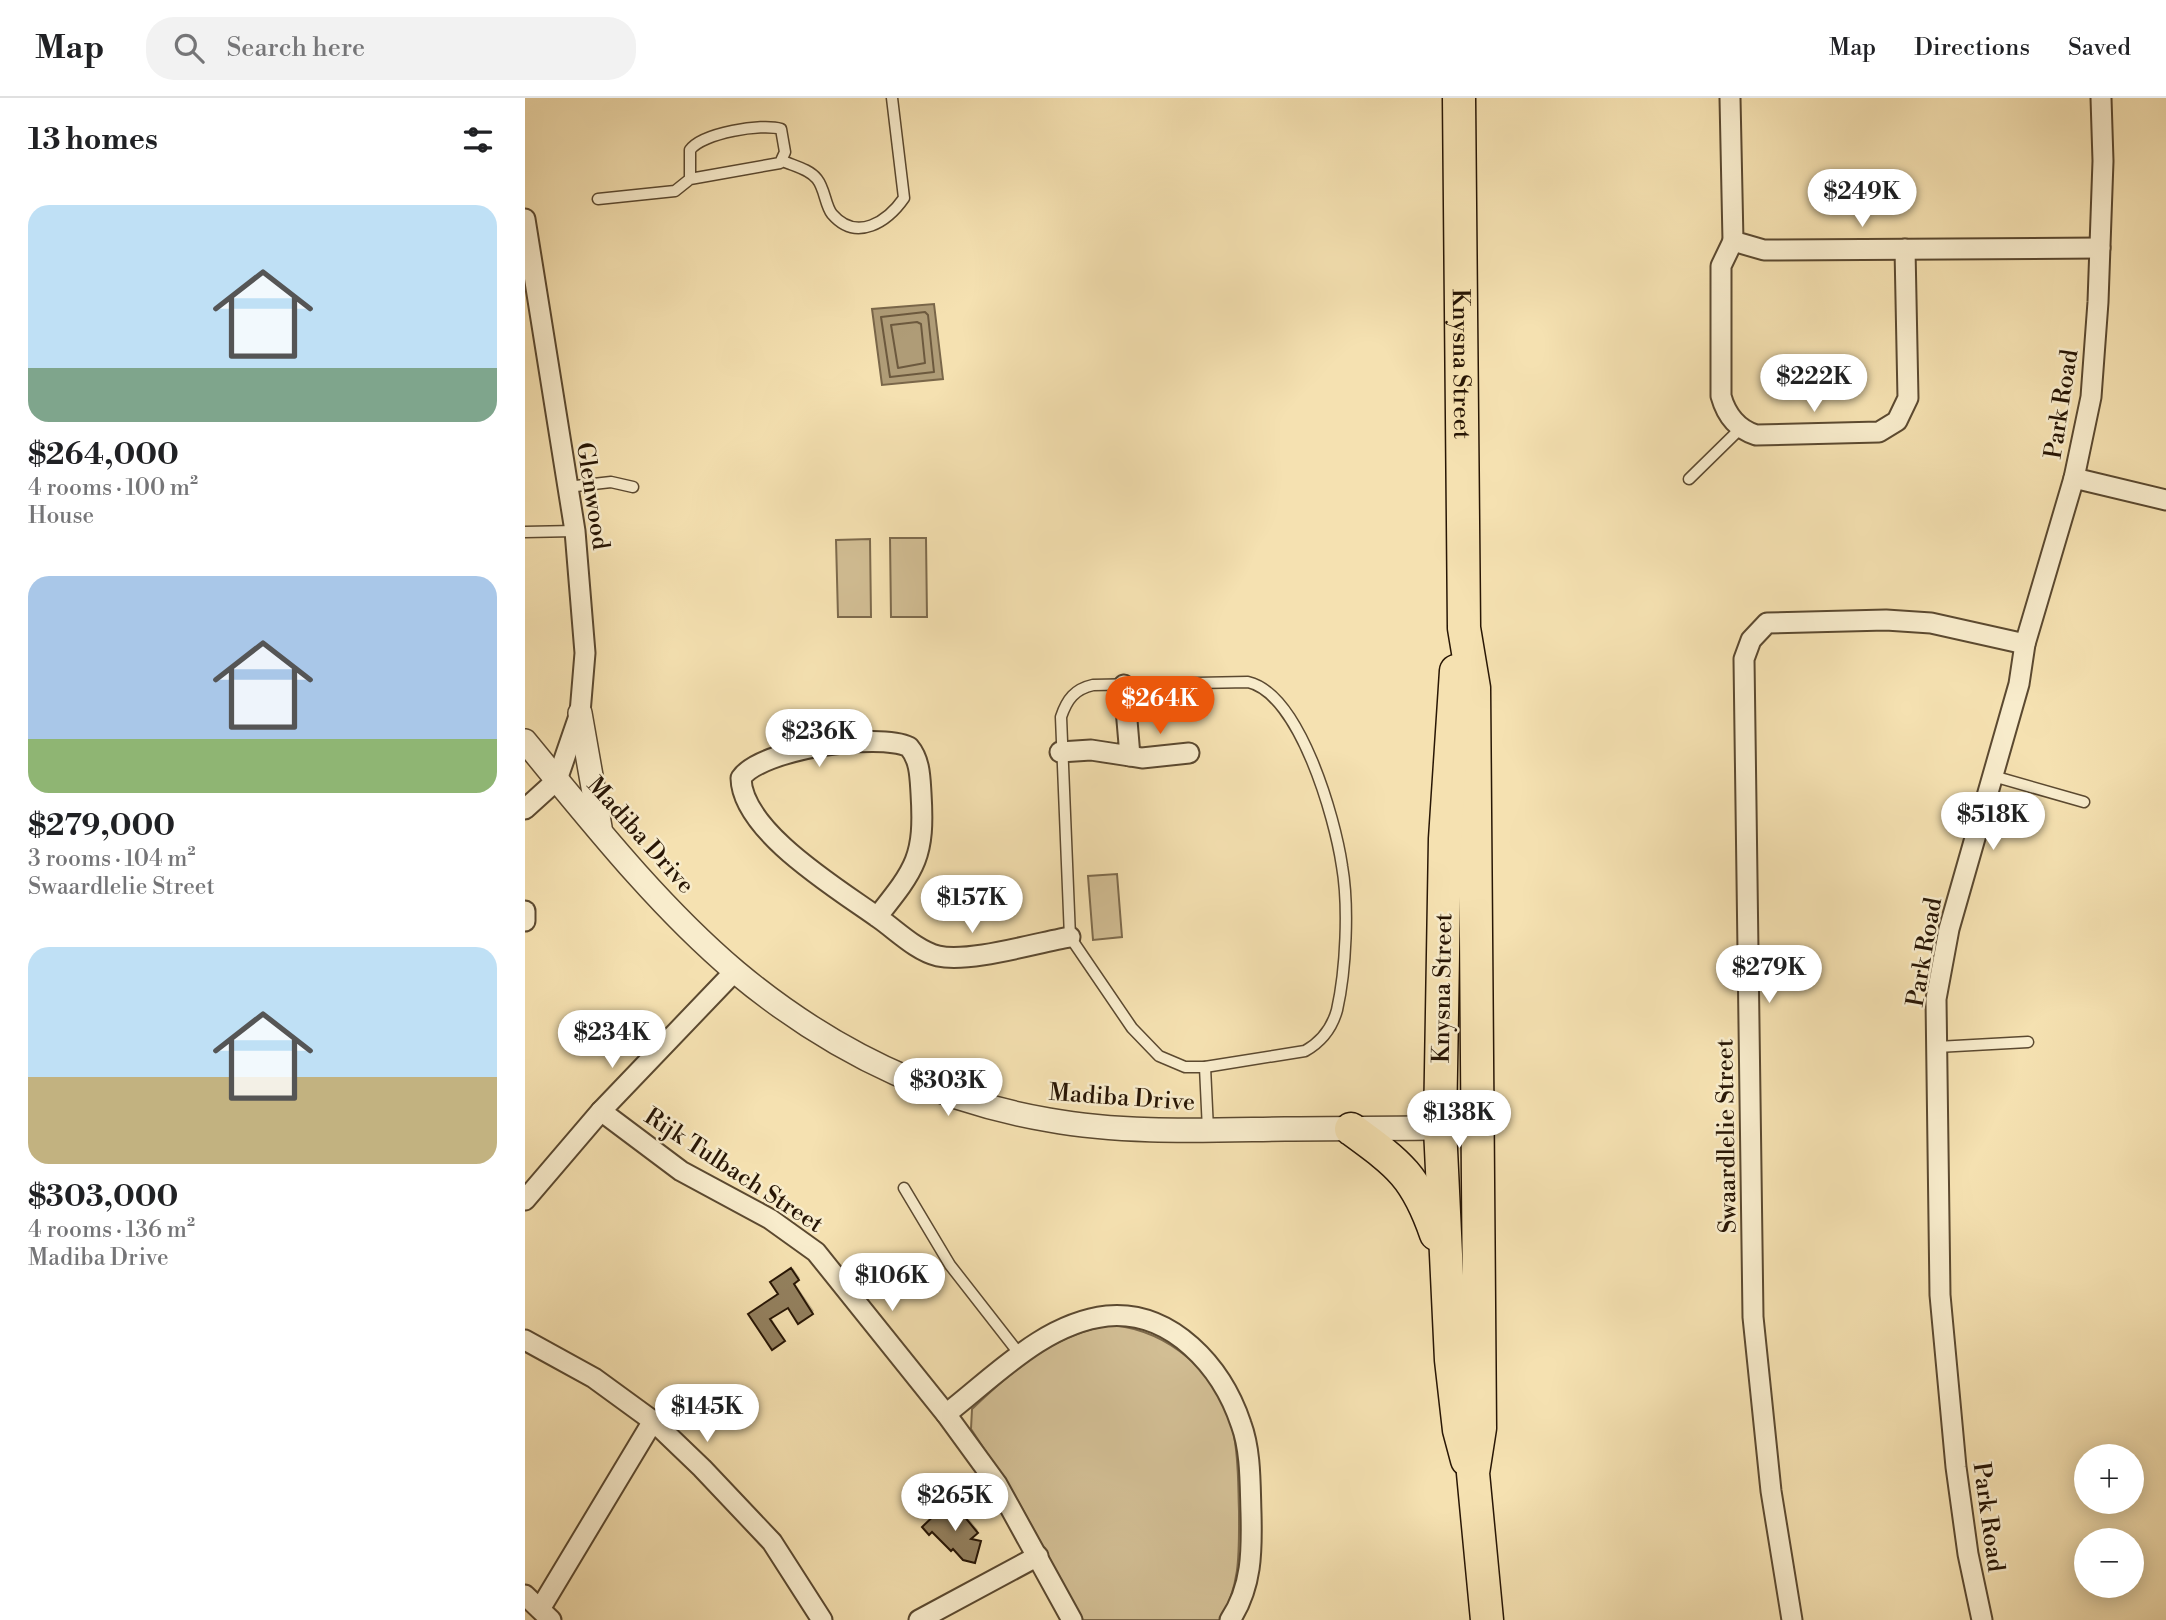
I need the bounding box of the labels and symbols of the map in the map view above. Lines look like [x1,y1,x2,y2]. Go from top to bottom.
pin: $249K [1813,170,1911,229]
street label: Knysna Street [1445,289,1476,440]
street label: Park Road [2039,347,2086,461]
pin: $222K [1765,354,1863,414]
street label: Glenwood [569,440,615,552]
pin: $264K [1111,676,1209,736]
pin: $236K [770,710,868,769]
street label: Madiba Drive [580,771,701,900]
pin: $518K [1944,792,2042,852]
pin: $157K [923,876,1021,935]
street label: Park Road [1901,895,1949,1009]
street label: Knysna Street [1427,912,1459,1063]
pin: $279K [1720,946,1818,1005]
pin: $234K [563,1010,661,1070]
street label: Swaardlelie Street [1710,1038,1744,1234]
pin: $303K [899,1058,997,1118]
street label: Madiba Drive [1048,1078,1196,1118]
pin: $138K [1410,1090,1508,1150]
street label: Rijk Tulbach Street [638,1102,829,1240]
pin: $106K [843,1254,941,1313]
pin: $145K [658,1384,756,1444]
street label: Park Road [1965,1460,2011,1574]
pin: $265K [906,1474,1004,1533]

